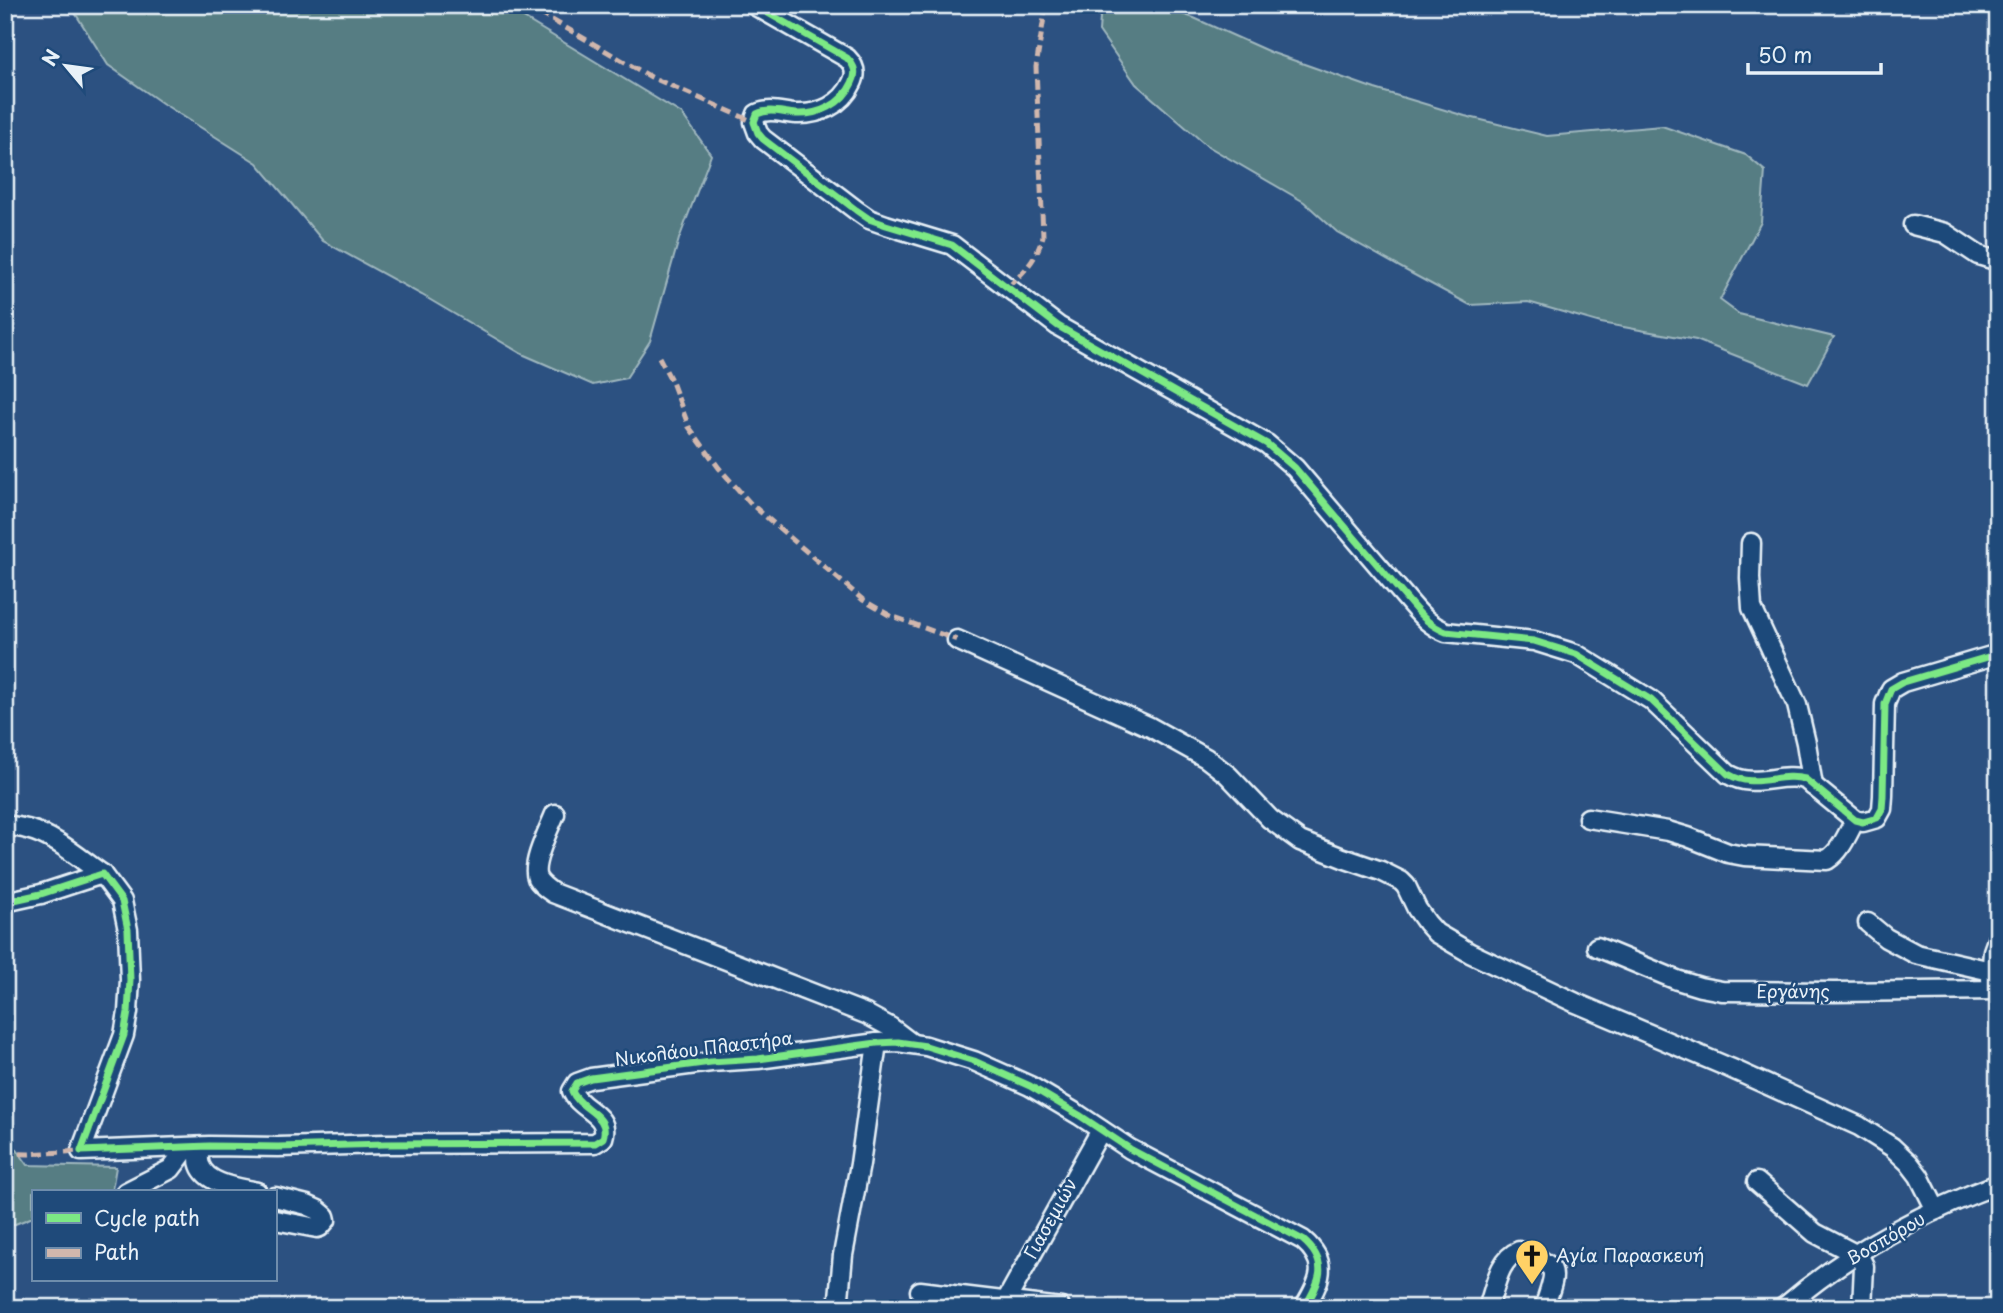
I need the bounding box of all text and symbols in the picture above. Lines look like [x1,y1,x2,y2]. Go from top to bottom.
north arrow [32,32,102,102]
scale bar [1748,32,1881,76]
text: 50 m [1758,38,1812,70]
text: N [34,44,66,71]
street label: Εργάνης [1756,977,1830,1004]
street label: Νικολάου Πλαστήρα [613,1023,795,1072]
street label: Γιασεμιών [1016,1173,1083,1264]
legend [32,1190,276,1282]
text: Cycle path [94,1201,200,1233]
street label: Βοσπόρου [1841,1204,1930,1271]
text: Path [94,1235,139,1267]
church icon: Αγία Παρασκευή [1513,1237,1551,1286]
place label: Αγία Παρασκευή [1556,1241,1704,1268]

